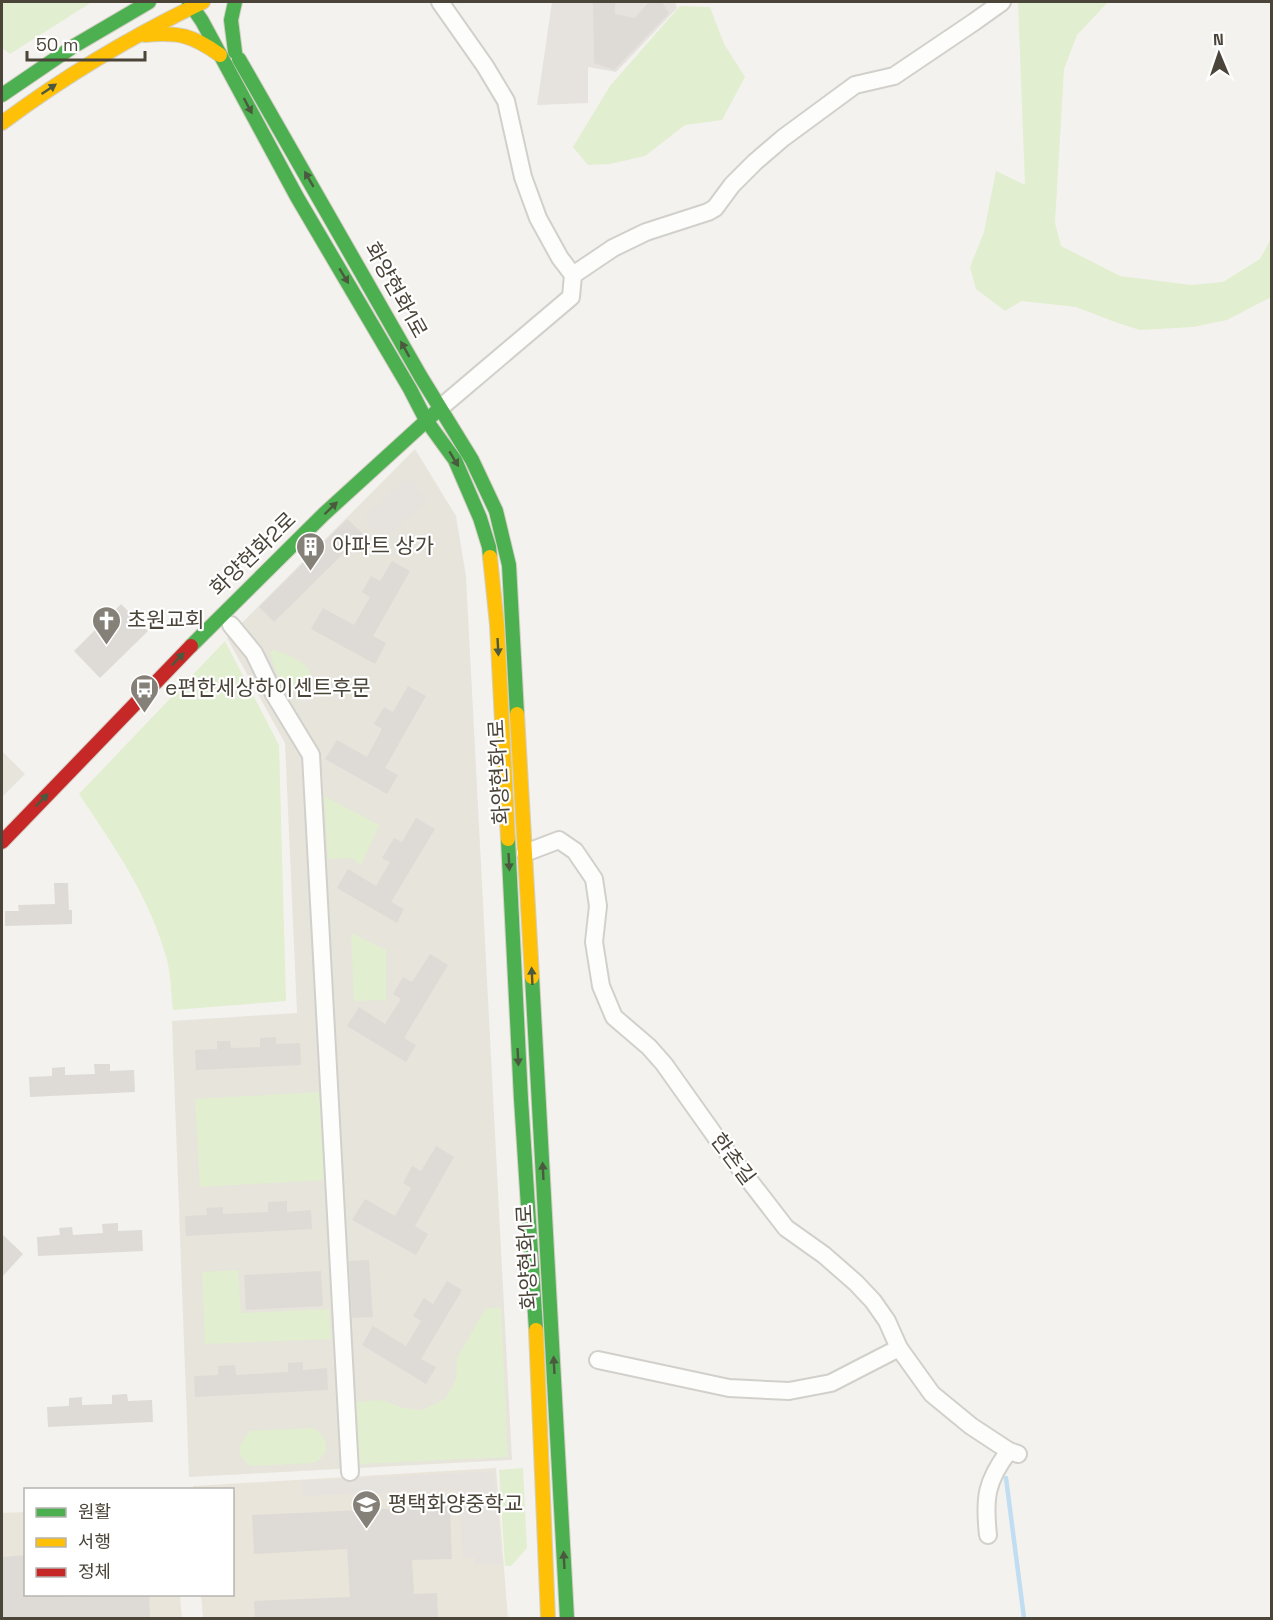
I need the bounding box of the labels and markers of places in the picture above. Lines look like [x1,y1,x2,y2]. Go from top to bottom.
building icon: 아파트 상가 [295,530,327,572]
place label: 아파트 상가 [332,532,434,559]
church icon: 초원교회 [90,604,122,646]
place label: 초원교회 [127,606,204,633]
bus stop icon: e편한세상하이센트후문 [128,672,160,714]
place label: e편한세상하이센트후문 [165,674,371,701]
school or university icon: 평택화양중학교 [351,1488,383,1530]
place label: 평택화양중학교 [388,1490,523,1517]

